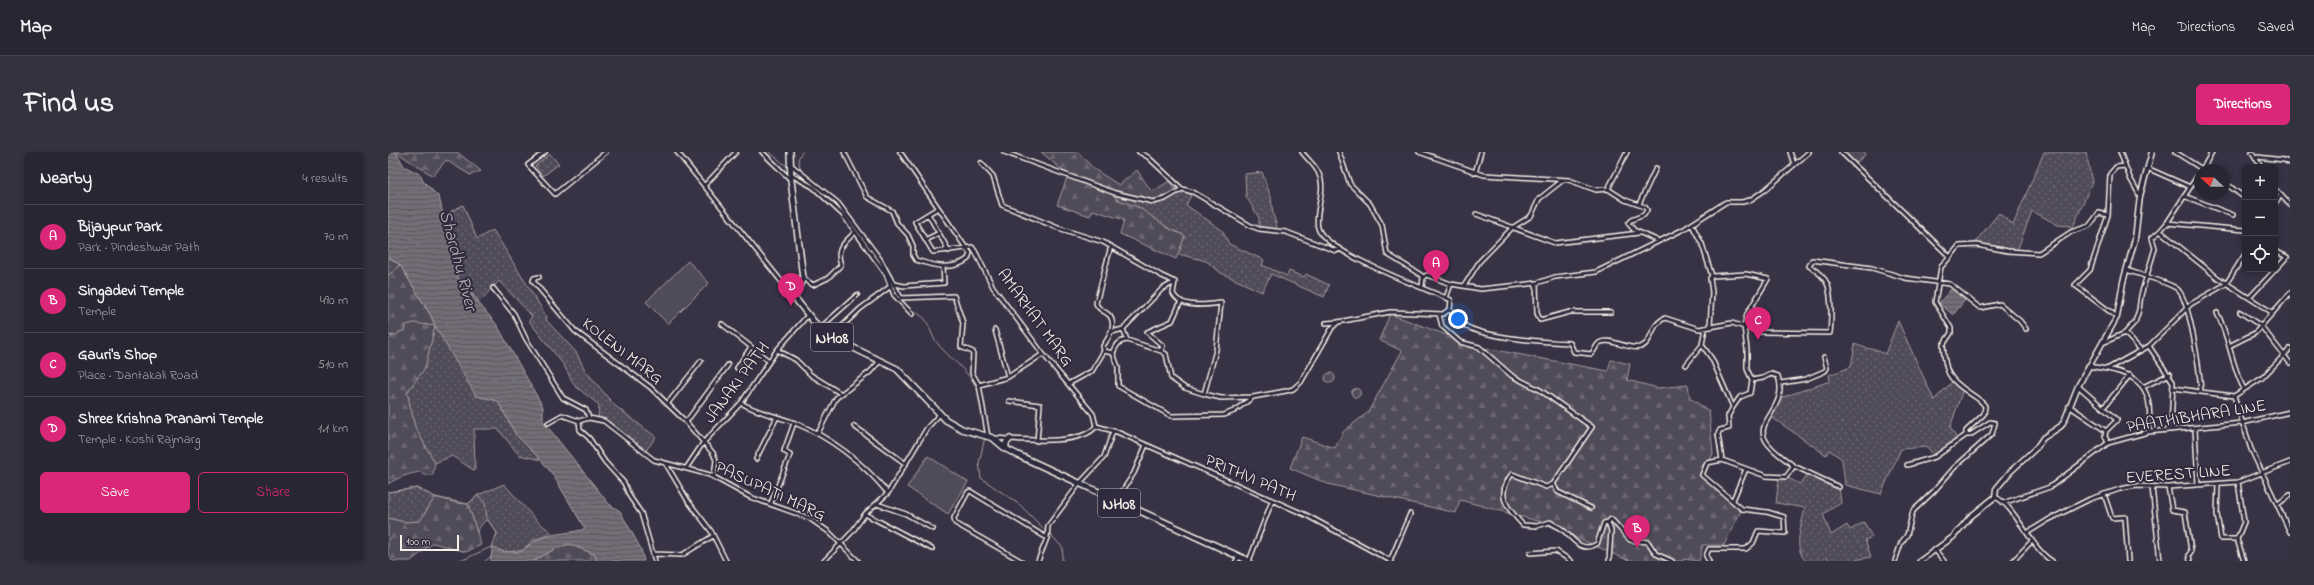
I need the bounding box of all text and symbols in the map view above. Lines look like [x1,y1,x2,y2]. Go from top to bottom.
text: Map [20,14,52,41]
text: Map [2132,17,2155,38]
text: Directions [2177,17,2235,38]
text: Saved [2257,17,2294,38]
text: Find us [24,84,114,125]
button: Directions [2196,84,2290,125]
north arrow [2194,164,2230,200]
map controls [2242,164,2278,272]
button: + [2242,164,2278,200]
text: Nearby [40,166,92,191]
text: 4 results [302,169,348,188]
button: − [2242,200,2278,236]
water label: Shardhu River [431,207,484,316]
text: Bijaypur Park [78,216,162,238]
text: A [49,227,57,246]
text: 70 m [324,227,348,246]
button: locate [2242,236,2278,272]
text: Park · Pindeshwar Path [78,238,199,257]
pin: A [1423,250,1449,283]
street label: AMARHAT MARG [991,264,1079,372]
pin: D [778,273,804,306]
text: Singadevi Temple [78,280,184,302]
text: B [49,291,57,310]
text: 490 m [320,291,348,310]
text: Temple [78,302,116,321]
pin: C [1745,307,1771,340]
your location [1448,309,1468,329]
street label: KOLENI MARG [576,312,668,391]
road number: NH08 [811,323,853,351]
street label: JANAKI PATH [698,337,776,429]
text: Gauri's Shop [78,344,157,366]
text: C [49,355,57,374]
text: 510 m [317,355,348,374]
text: Place · Dantakali Road [78,366,198,385]
street label: PAATHIBHARA LINE [2124,393,2268,440]
text: Shree Krishna Pranami Temple [78,408,263,430]
text: D [48,419,58,438]
text: 1.1 km [318,419,348,438]
text: Temple · Koshi Rajmarg [78,430,201,449]
street label: PRITHVI PATH [1201,448,1300,509]
street label: PASUPATI MARG [711,455,830,528]
street label: EVEREST LINE [2125,458,2231,491]
button: Save [40,472,190,513]
button: Share [198,472,348,513]
road number: NH08 [1098,489,1140,517]
pin: B [1624,515,1650,548]
scale bar [400,533,459,552]
text: 100 m [406,534,430,550]

